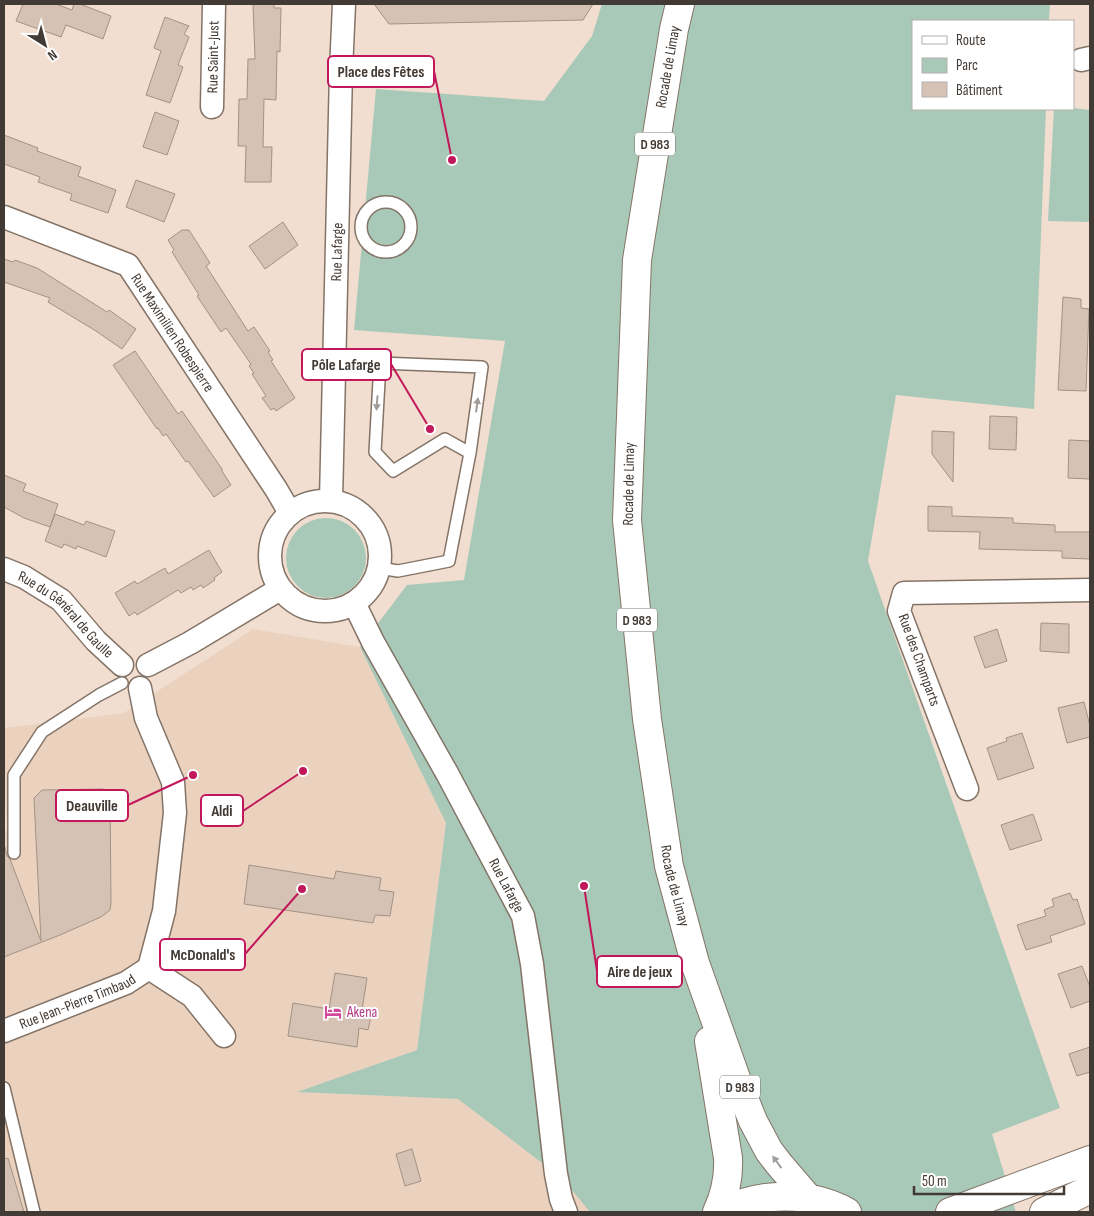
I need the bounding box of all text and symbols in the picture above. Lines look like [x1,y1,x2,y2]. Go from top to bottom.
north arrow [20,20,70,70]
street label: Rue Saint-Just [203,20,223,94]
legend [912,20,1074,110]
street label: Rocade de Limay [651,24,685,110]
text: Route [956,31,986,50]
text: N [44,46,60,64]
callout: Place des Fêtes [328,56,434,87]
text: Parc [956,56,978,75]
text: Place des Fêtes [338,63,424,82]
text: Bâtiment [956,81,1003,100]
road number: D 983 [635,132,675,156]
street label: Rue Lafarge [327,222,347,282]
street label: Rue Maximilien Robespierre [127,270,219,395]
callout: Pôle Lafarge [302,349,391,380]
text: Pôle Lafarge [311,356,381,375]
one-way arrow [373,395,381,411]
one-way arrow [473,397,481,413]
street label: Rocade de Limay [619,442,639,526]
street label: Rue du Général de Gaulle [16,566,118,662]
road number: D 983 [617,608,657,632]
street label: Rue des Champarts [893,611,945,709]
callout: Deauville [56,790,128,821]
callout: Aldi [201,795,243,826]
text: Deauville [66,797,118,816]
text: Aldi [210,802,233,821]
street label: Rocade de Limay [656,844,694,929]
street label: Rue Lafarge [484,855,529,916]
callout: McDonald's [160,939,245,970]
text: McDonald's [170,946,236,965]
callout: Aire de jeux [597,956,682,987]
text: Aire de jeux [607,963,673,982]
street label: Rue Jean-Pierre Timbaud [17,970,139,1034]
hotel icon: Akena [323,1002,343,1022]
place label: Akena [346,1003,378,1022]
road number: D 983 [720,1076,760,1098]
one-way arrow [772,1155,782,1169]
scale bar [914,1164,1064,1196]
text: 50 m [922,1172,947,1191]

